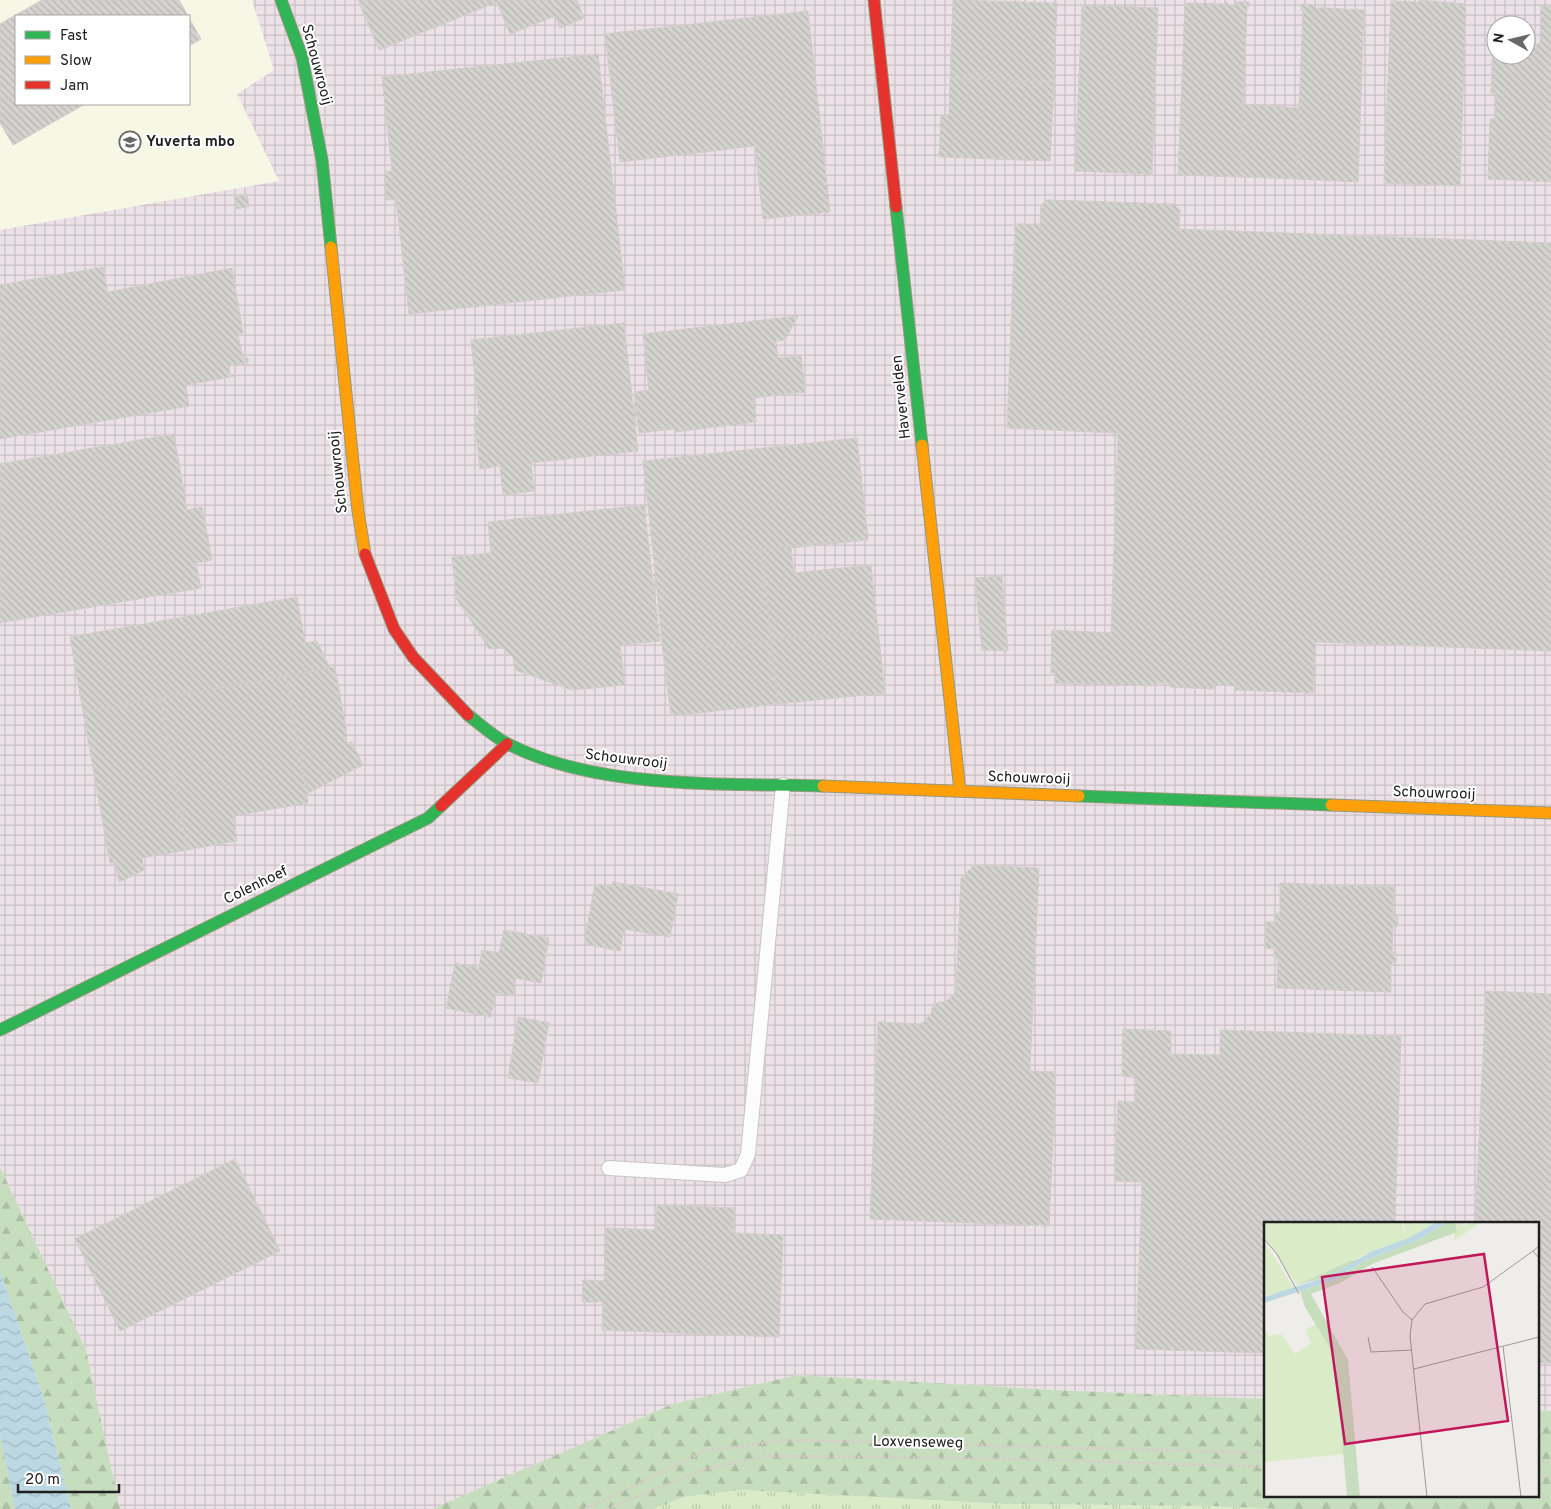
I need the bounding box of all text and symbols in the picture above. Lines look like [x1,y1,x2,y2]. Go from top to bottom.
legend [15,15,190,105]
north arrow [1486,15,1536,65]
street label: Schouwrooij [296,22,336,108]
text: Fast [60,27,88,46]
text: N [1490,32,1509,45]
text: Slow [60,52,92,71]
text: Jam [60,77,89,96]
school or university icon: Yuverta mbo [118,130,142,154]
place label: Yuverta mbo [146,133,235,152]
street label: Havervelden [888,354,916,440]
street label: Schouwrooij [325,430,353,514]
street label: Schouwrooij [584,746,668,774]
street label: Schouwrooij [987,768,1071,790]
street label: Schouwrooij [1392,783,1476,805]
street label: Colenhoef [221,862,291,910]
inset map [1264,1222,1538,1496]
street label: Loxvenseweg [873,1433,963,1453]
scale bar [18,1462,119,1494]
text: 20 m [25,1471,60,1490]

